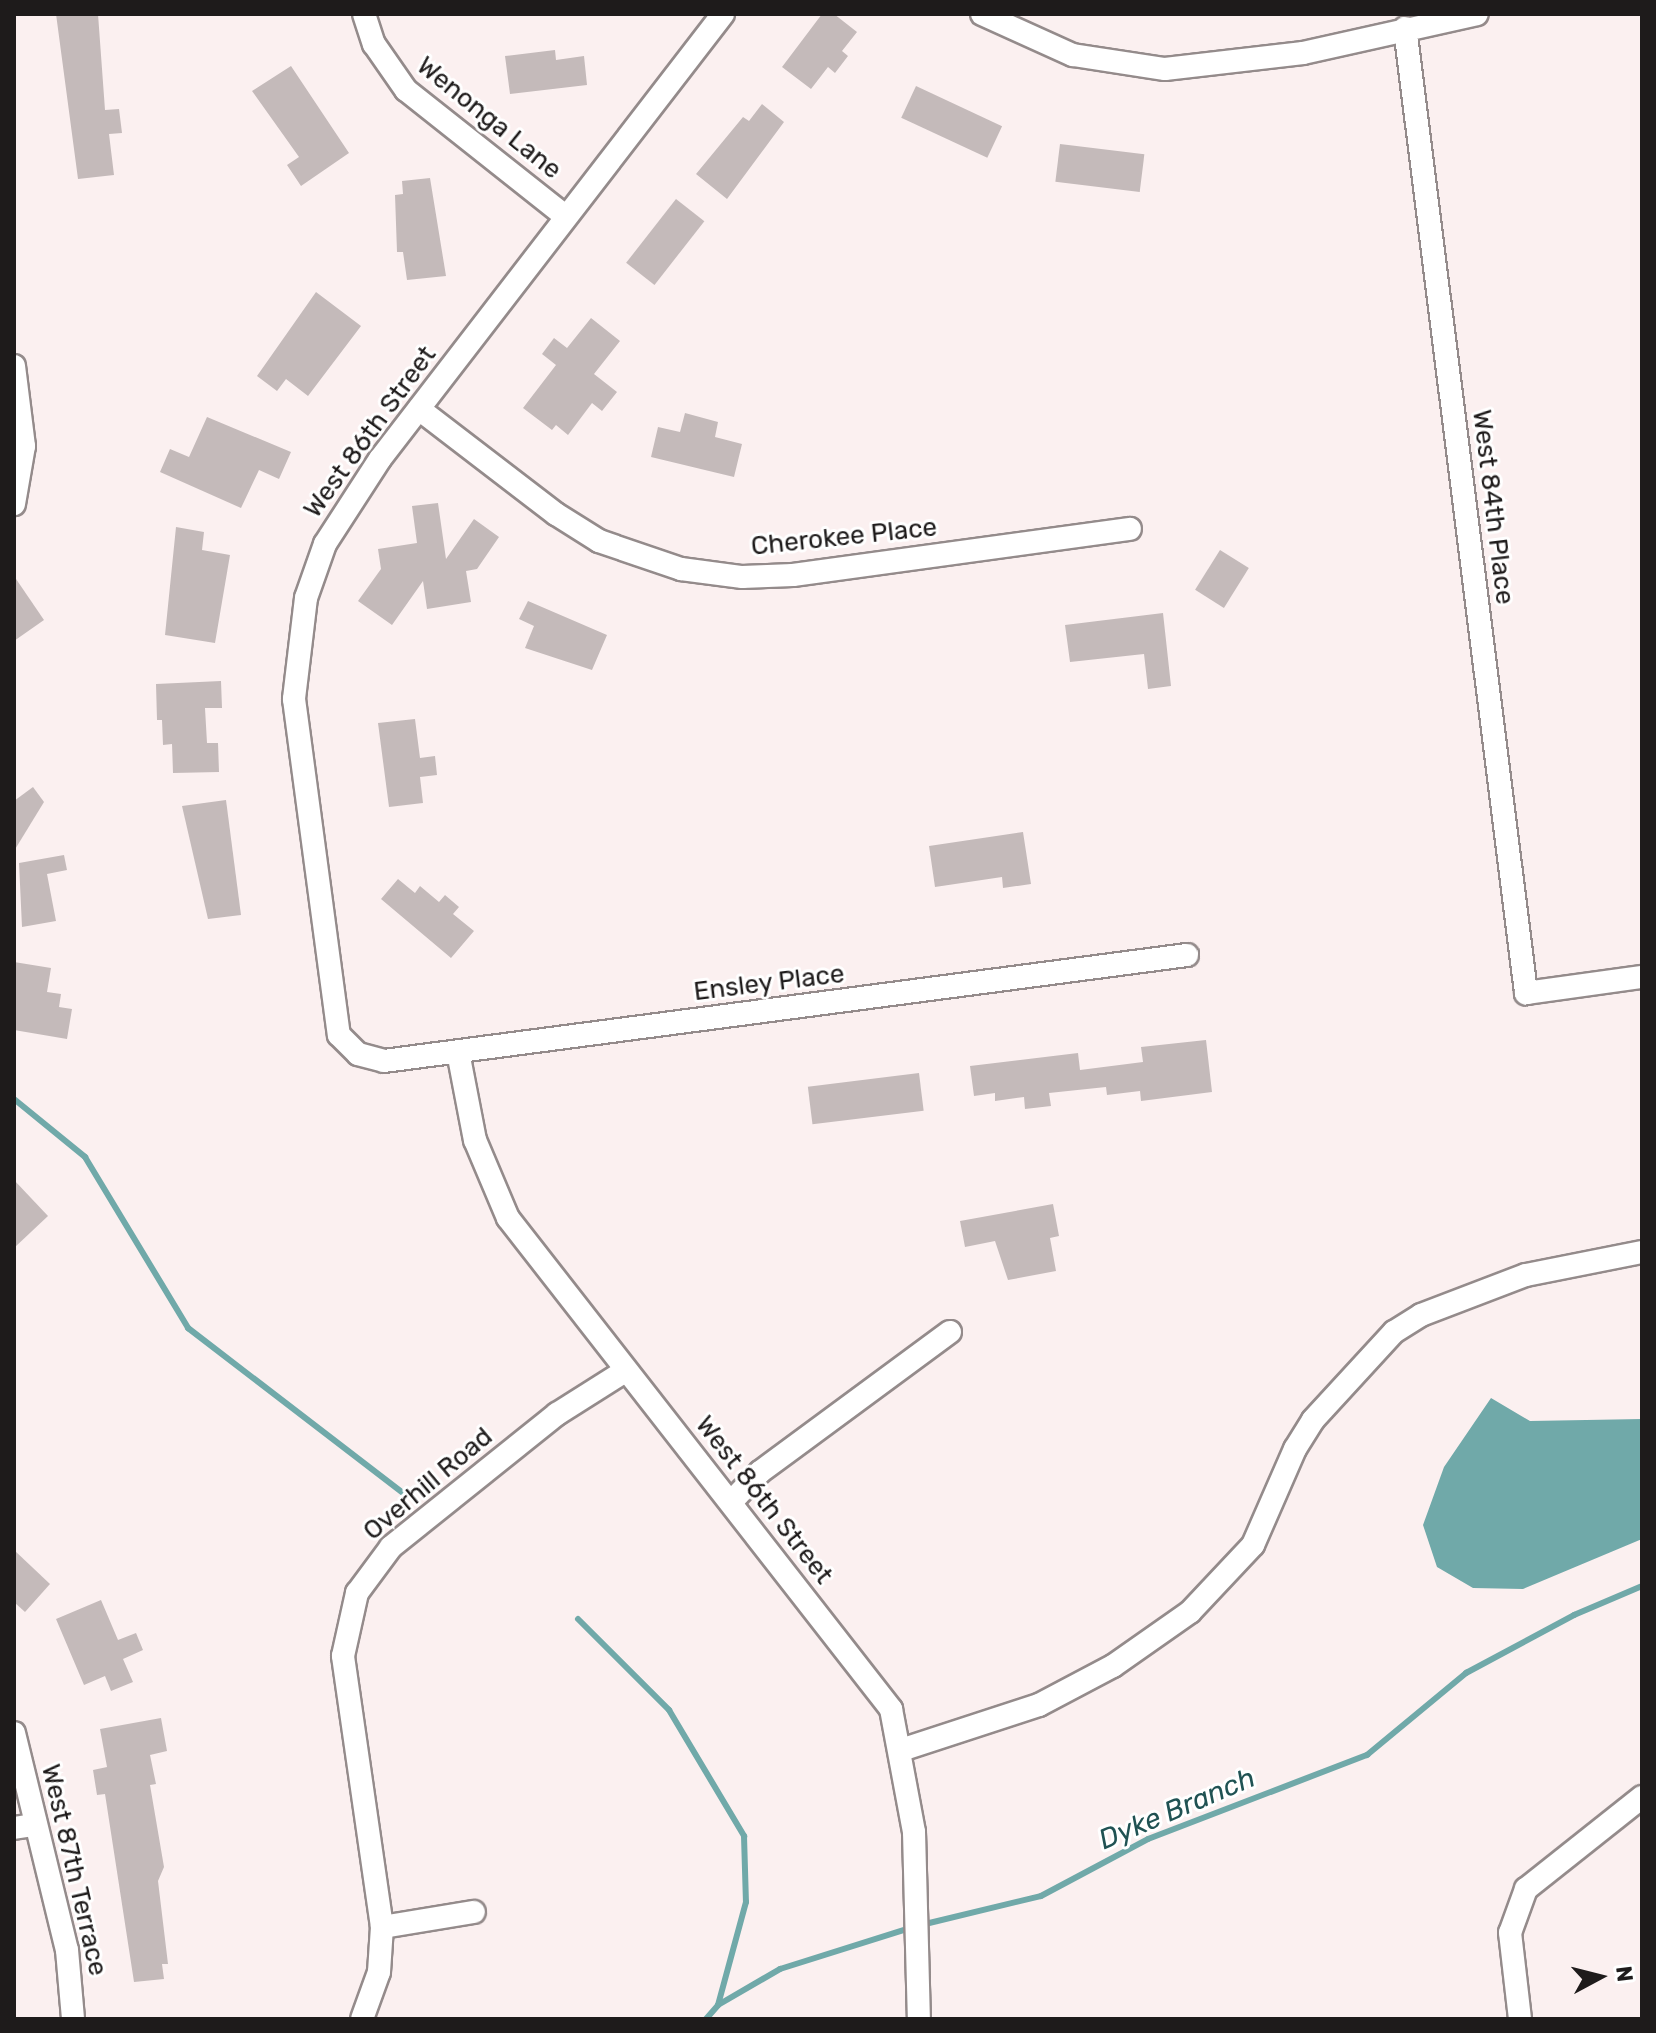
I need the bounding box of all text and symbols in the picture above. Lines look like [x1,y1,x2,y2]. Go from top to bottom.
street label: Wenonga Lane [410,50,568,186]
street label: West 86th Street [297,340,443,524]
street label: West 84th Place [1466,408,1520,606]
street label: Cherokee Place [749,512,939,562]
street label: Ensley Place [692,958,846,1008]
street label: West 86th Street [689,1410,839,1590]
street label: Overhill Road [357,1421,499,1547]
street label: West 87th Terrace [34,1761,114,1979]
water label: Dyke Branch [1094,1761,1260,1857]
north arrow [1560,1937,1640,2017]
text: N [1610,1965,1639,1984]

